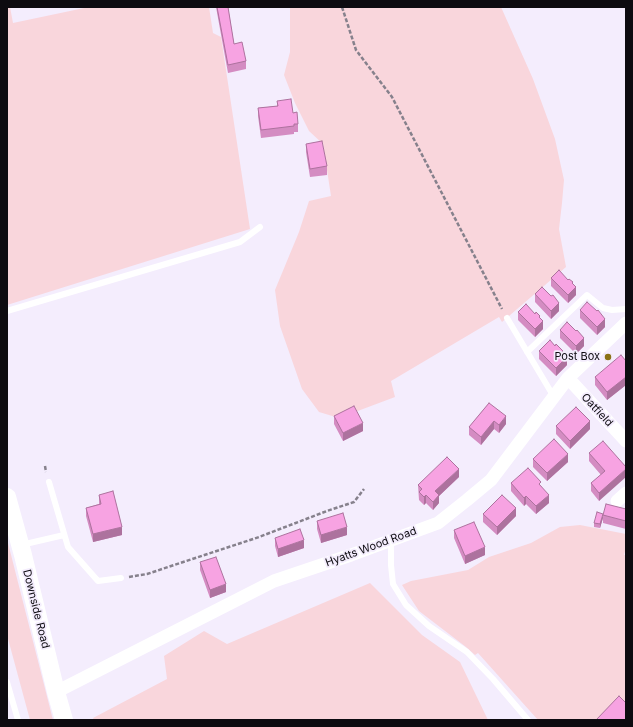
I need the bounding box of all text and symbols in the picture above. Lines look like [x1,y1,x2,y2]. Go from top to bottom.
place label: Post Box [554,350,600,364]
marker: Post Box [603,352,613,362]
street label: Oatfield [578,391,616,429]
street label: Hyatts Wood Road [324,524,418,570]
street label: Downside Road [20,568,52,650]

